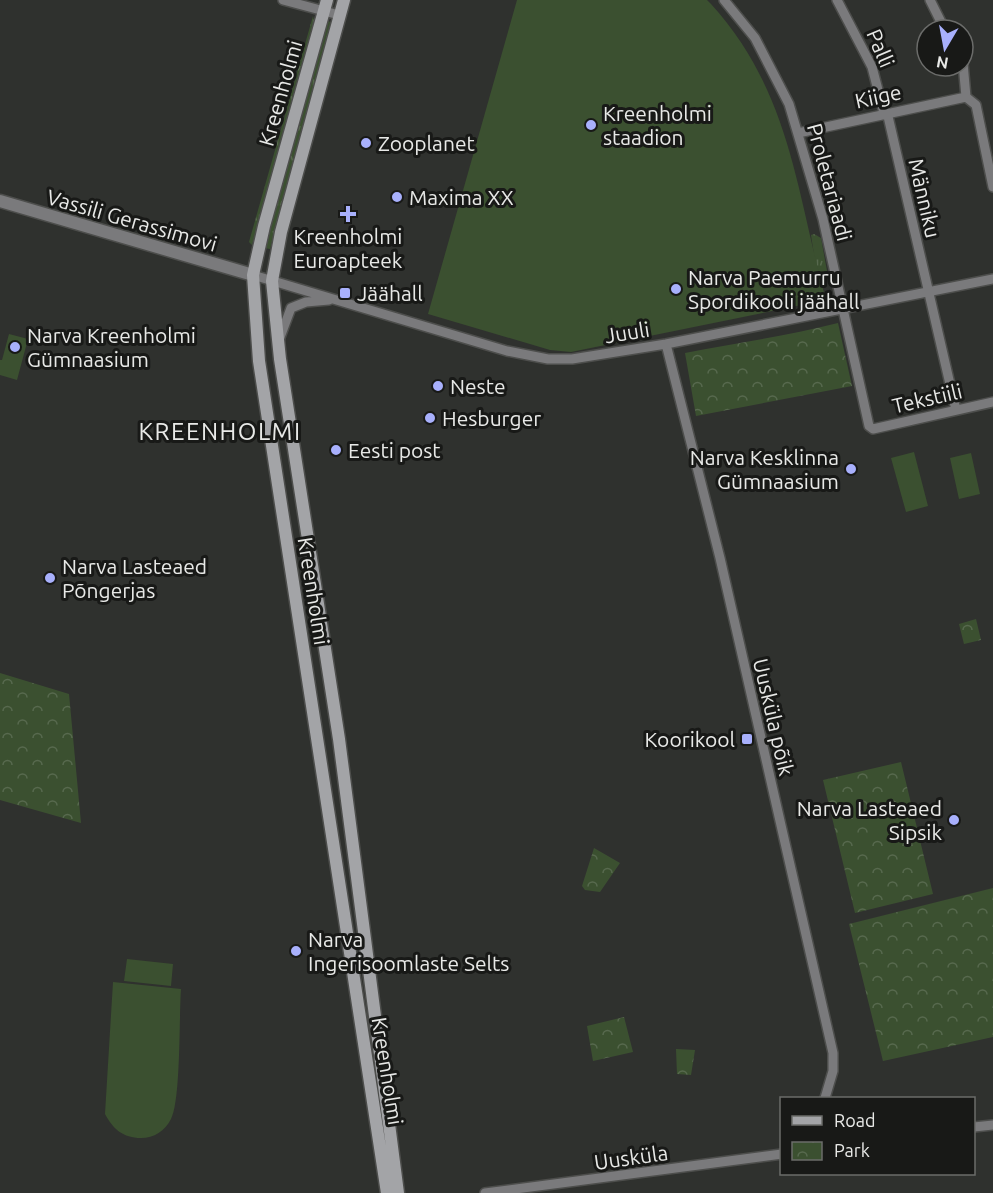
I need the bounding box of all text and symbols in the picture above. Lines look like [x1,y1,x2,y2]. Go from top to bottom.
north arrow [915,18,975,78]
street label: Palli [862,25,900,71]
street label: Kreenholmi [253,37,307,149]
text: N [935,53,950,73]
street label: Kiige [852,79,904,113]
place label: Kreenholmi staadion [603,101,712,149]
marker: Kreenholmi staadion [584,118,598,132]
street label: Proletariaadi [803,120,857,244]
place label: Zooplanet [378,131,475,155]
marker: Zooplanet [359,136,373,150]
street label: Männiku [904,156,946,240]
street label: Vassili Gerassimovi [44,184,220,256]
place label: Maxima XX [409,185,514,209]
marker: Maxima XX [390,190,404,204]
marker: Kreenholmi Euroapteek [341,207,355,221]
place label: Kreenholmi Euroapteek [294,224,403,272]
place label: Narva Paemurru Spordikooli jäähall [688,265,860,313]
place label: Jäähall [357,281,423,305]
marker: Narva Paemurru Spordikooli jäähall [669,282,683,296]
marker: Jäähall [338,286,352,300]
street label: Juuli [603,317,651,347]
place label: Narva Kreenholmi Gümnaasium [27,323,196,371]
marker: Narva Kreenholmi Gümnaasium [8,340,22,354]
place label: Neste [450,374,506,398]
street label: Tekstiili [890,378,964,418]
marker: Neste [431,379,445,393]
place label: Hesburger [442,406,541,430]
marker: Hesburger [423,411,437,425]
district label: KREENHOLMI [138,418,302,445]
place label: Eesti post [348,438,441,462]
marker: Eesti post [329,443,343,457]
place label: Narva Kesklinna Gümnaasium [690,445,839,493]
marker: Narva Kesklinna Gümnaasium [844,462,858,476]
street label: Kreenholmi [294,535,334,647]
place label: Narva Lasteaed Põngerjas [62,554,207,602]
marker: Narva Lasteaed Põngerjas [43,571,57,585]
street label: Uusküla põik [749,656,799,778]
place label: Koorikool [645,727,735,751]
marker: Koorikool [740,732,754,746]
place label: Narva Lasteaed Sipsik [797,796,942,844]
marker: Narva Lasteaed Sipsik [947,813,961,827]
place label: Narva Ingerisoomlaste Selts [308,927,509,975]
marker: Narva Ingerisoomlaste Selts [289,944,303,958]
street label: Kreenholmi [368,1015,408,1127]
legend [780,1097,975,1175]
text: Road [834,1110,876,1130]
street label: Uusküla [593,1140,669,1174]
text: Park [834,1140,870,1160]

